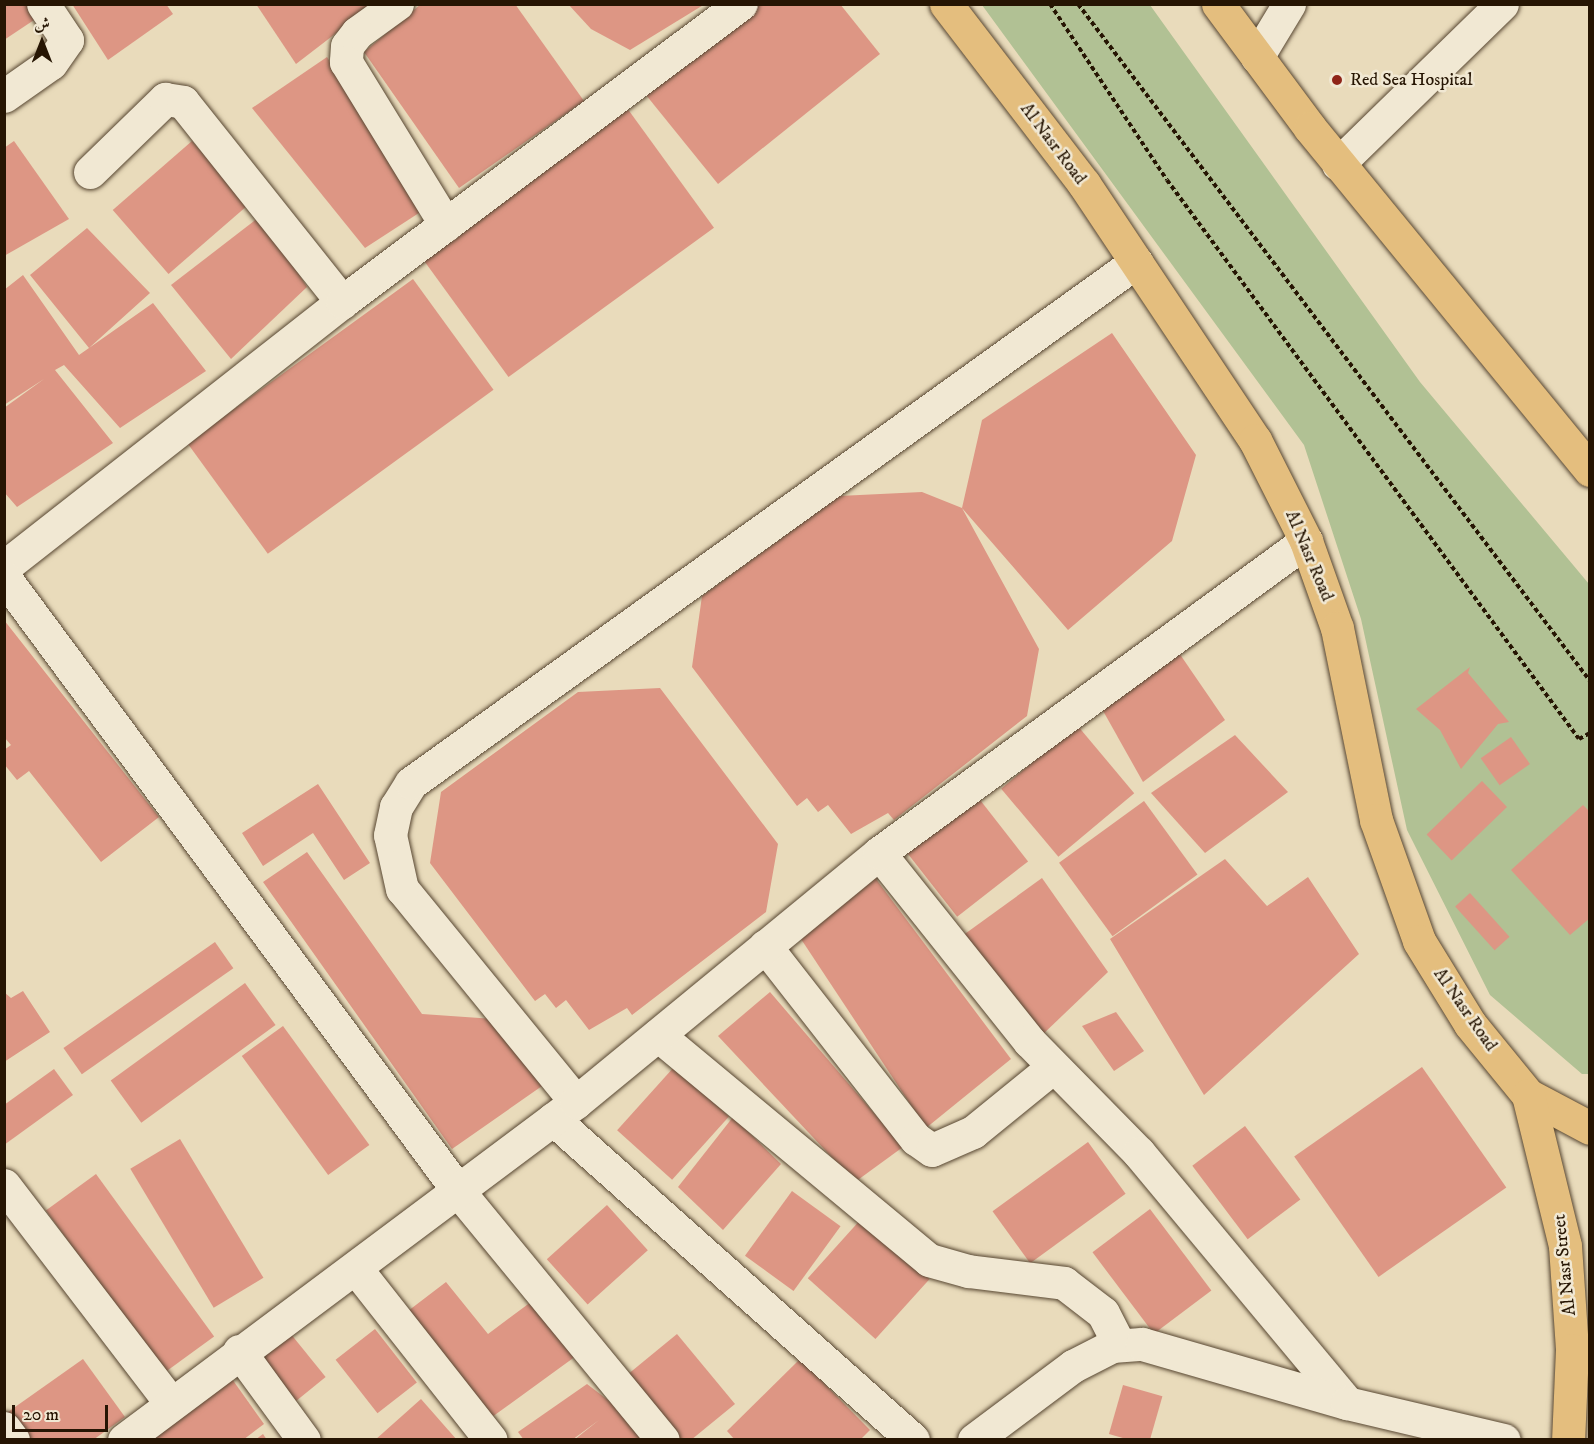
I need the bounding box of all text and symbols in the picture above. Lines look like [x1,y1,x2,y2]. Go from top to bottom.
north arrow [12,12,72,72]
text: ش [34,14,50,34]
place label: Red Sea Hospital [1350,69,1473,91]
marker: Red Sea Hospital [1328,71,1346,89]
street label: Al Nasr Road [1015,99,1091,189]
street label: Al Nasr Road [1280,507,1338,605]
street label: Al Nasr Road [1428,964,1502,1056]
street label: Al Nasr Street [1549,1213,1581,1317]
scale bar [15,1393,111,1431]
text: 20 m [23,1404,59,1426]

